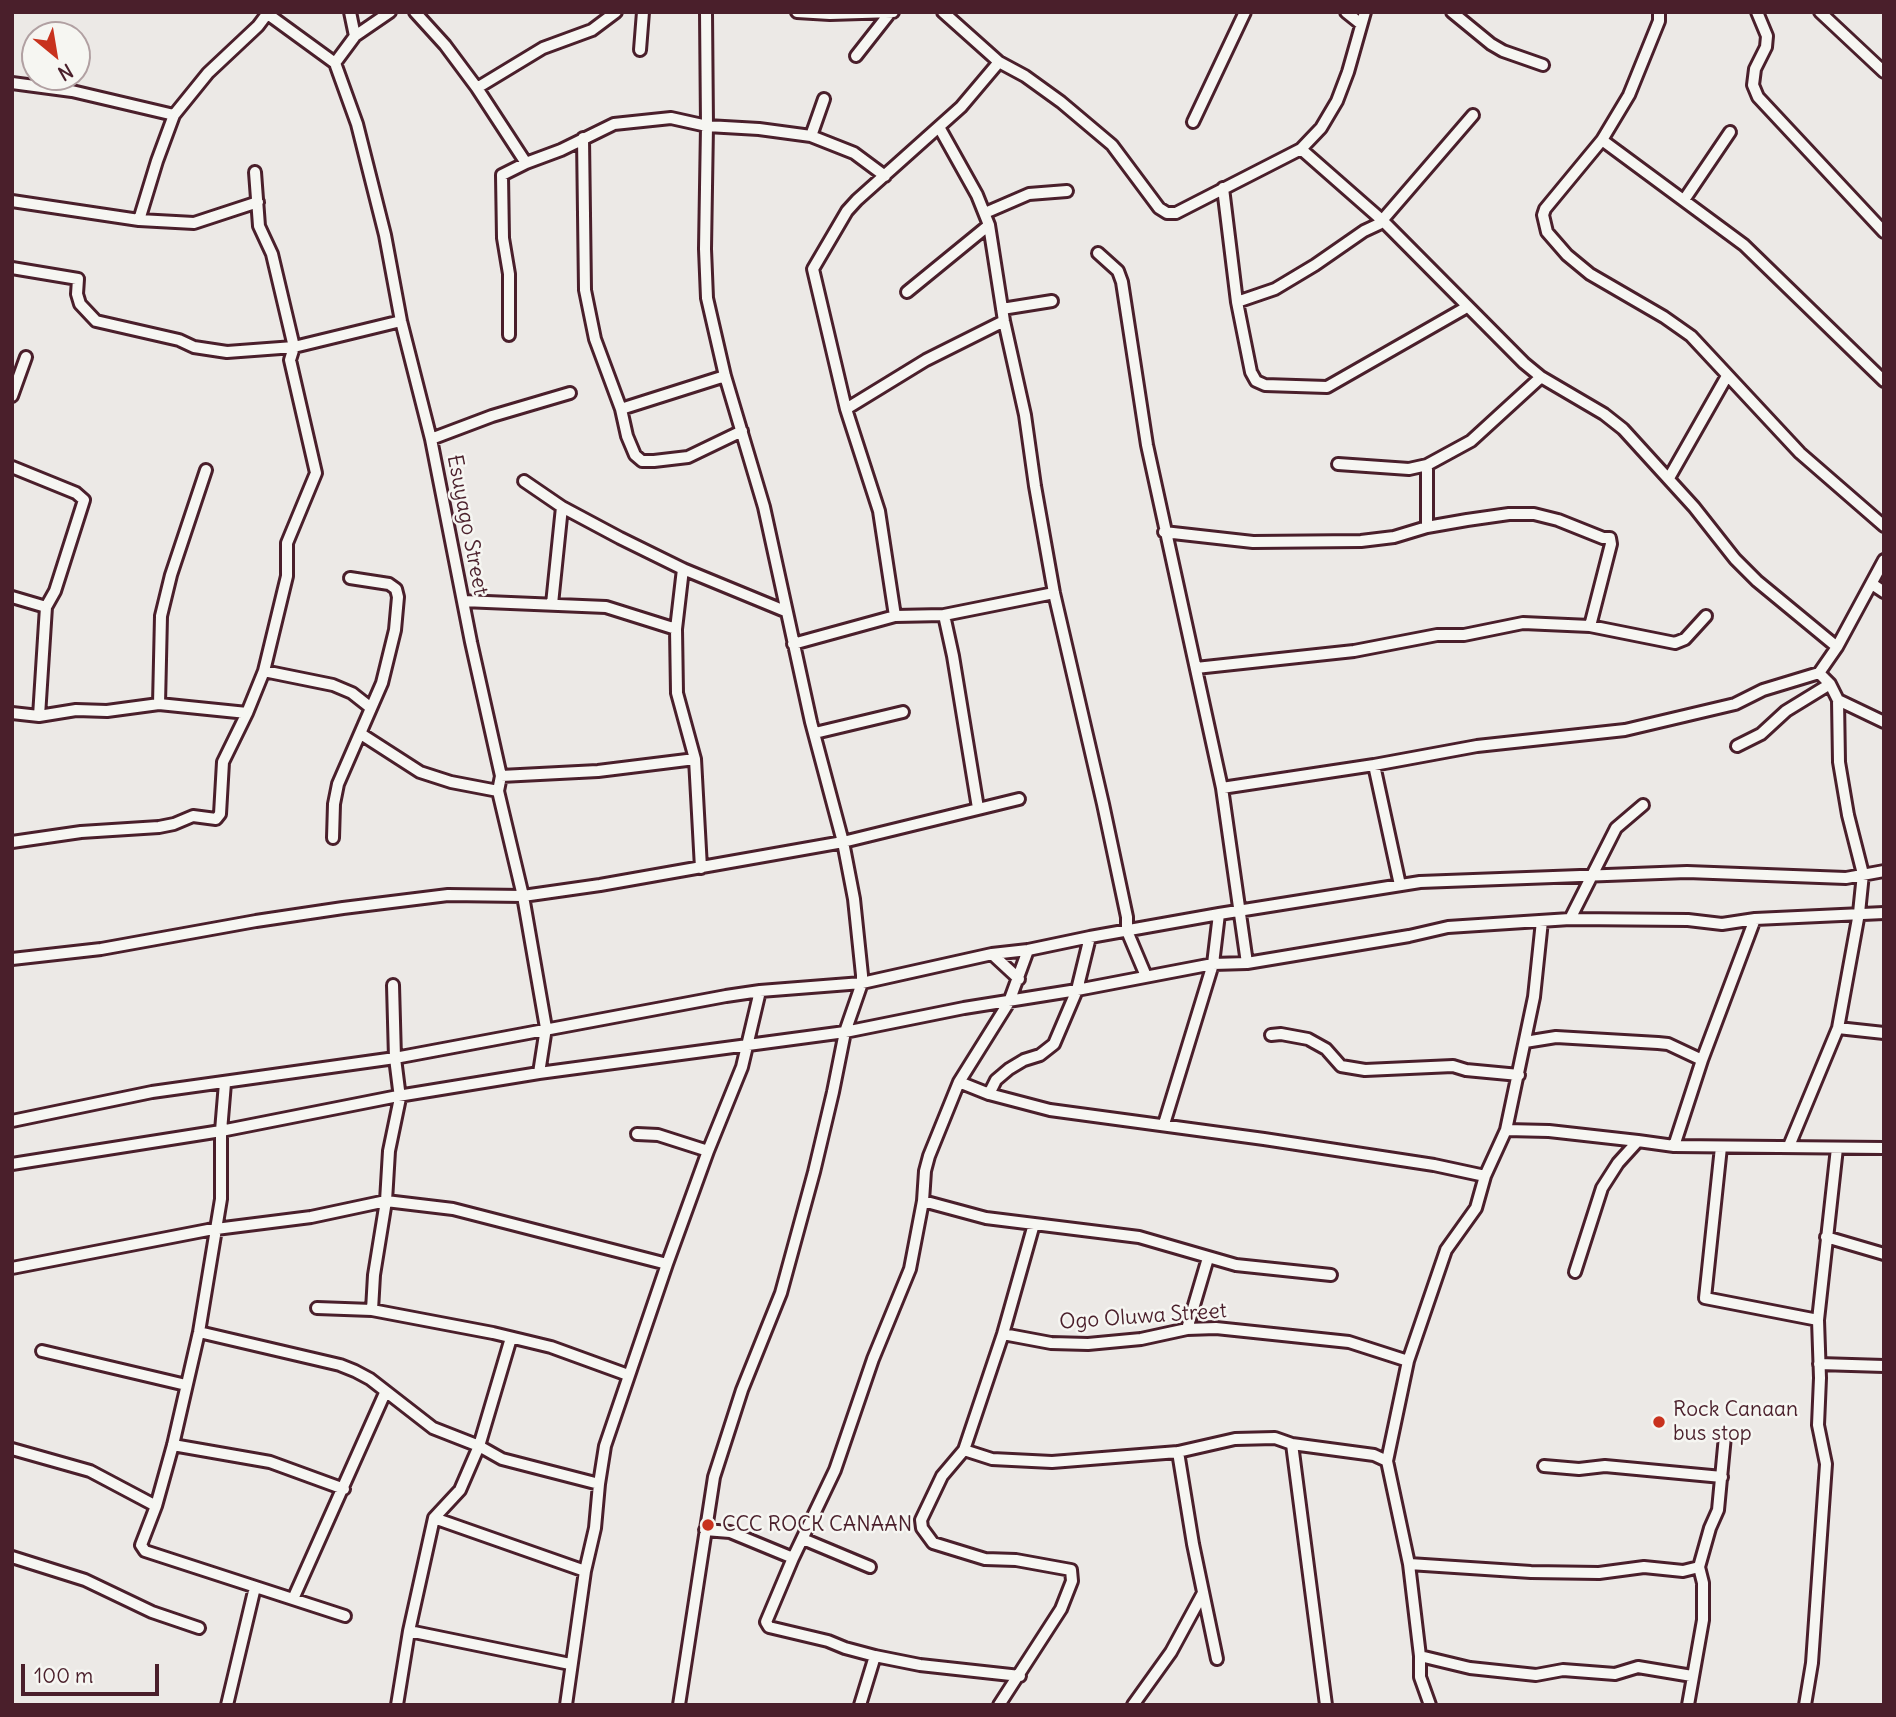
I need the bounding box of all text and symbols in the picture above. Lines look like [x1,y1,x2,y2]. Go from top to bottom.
north arrow [21,21,91,91]
text: N [54,59,77,86]
street label: Esuyago Street [441,453,493,597]
street label: Ogo Oluwa Street [1059,1299,1227,1335]
place label: Rock Canaan bus stop [1673,1397,1798,1447]
marker: Rock Canaan bus stop [1651,1414,1667,1430]
place label: CCC ROCK CANAAN [722,1512,912,1538]
marker: CCC ROCK CANAAN [700,1517,716,1533]
scale bar [24,1650,163,1694]
text: 100 m [34,1662,93,1689]

